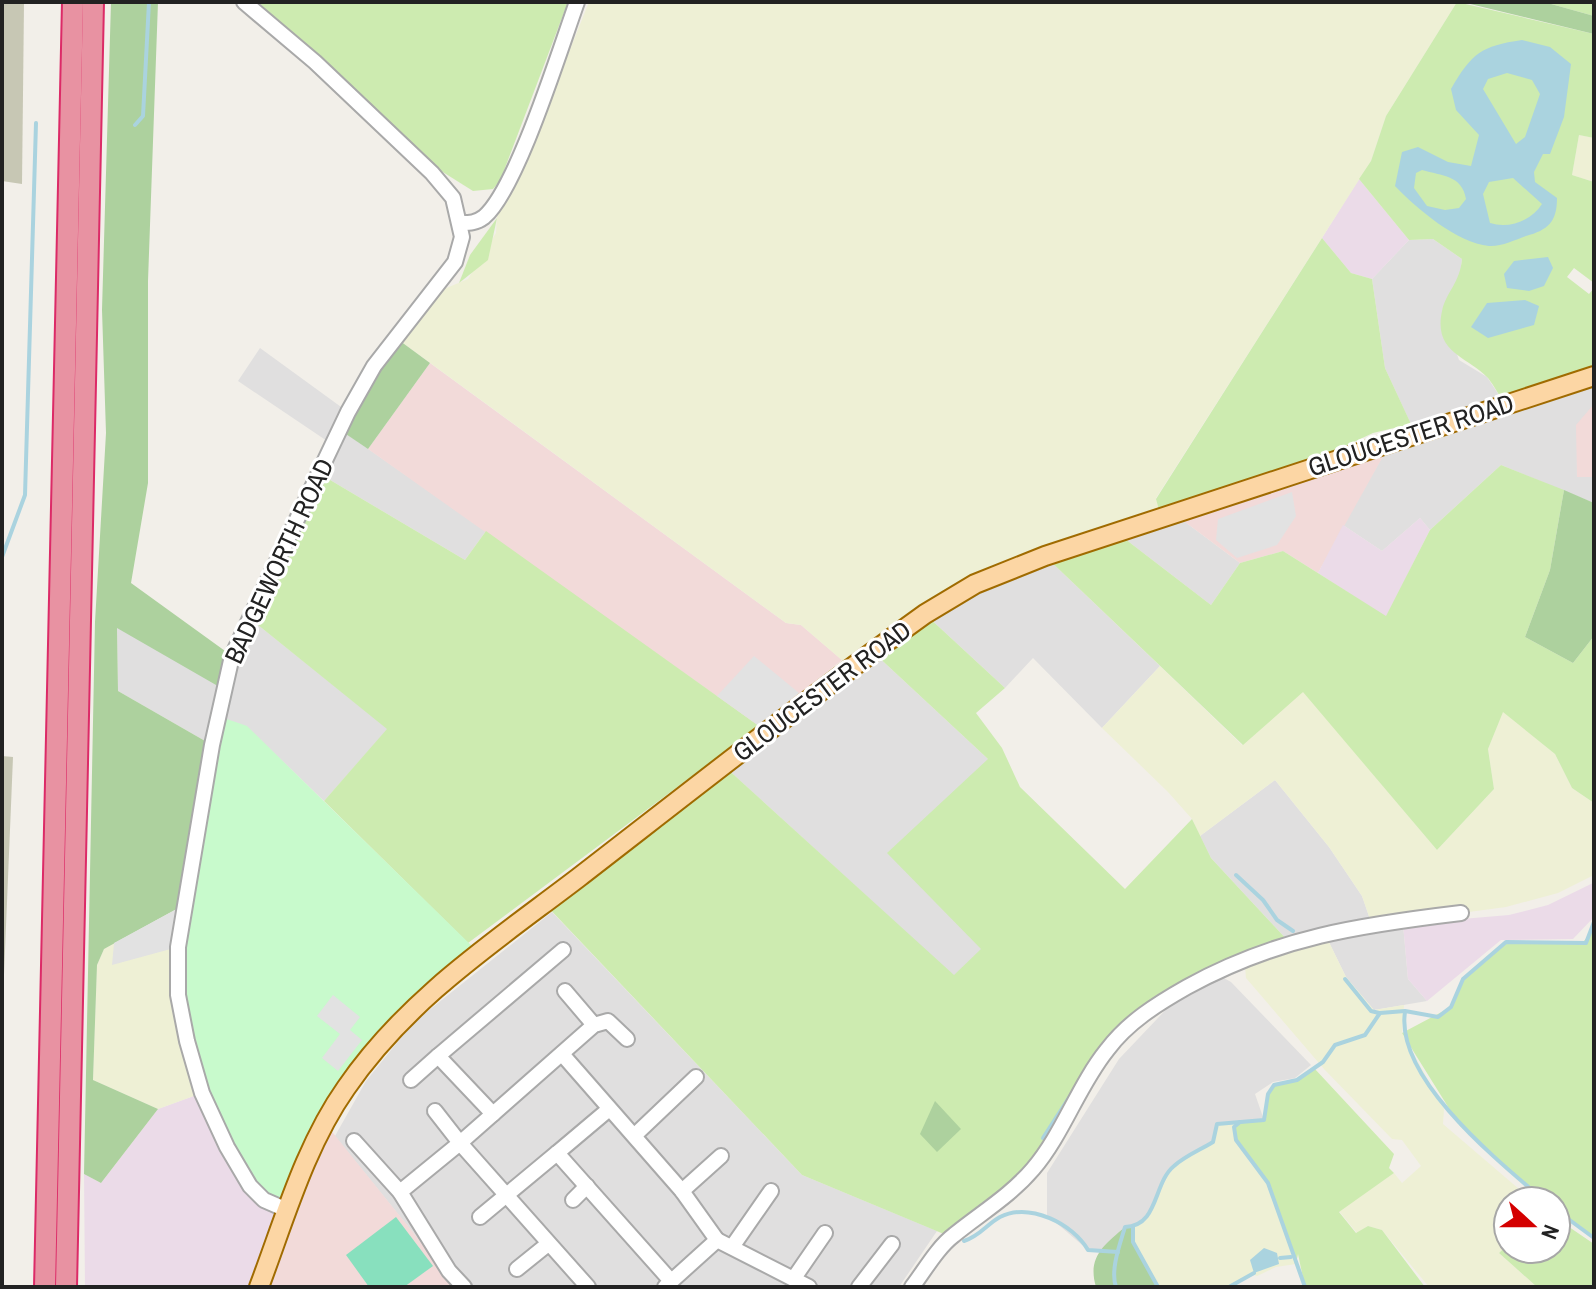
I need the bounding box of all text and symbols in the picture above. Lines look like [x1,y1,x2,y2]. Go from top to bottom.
street label: GLOUCESTER ROAD [1303,385,1518,484]
street label: BADGEWORTH ROAD [216,453,341,669]
street label: GLOUCESTER ROAD [726,612,918,769]
north arrow [1492,1185,1572,1265]
text: N [1534,1221,1567,1244]

